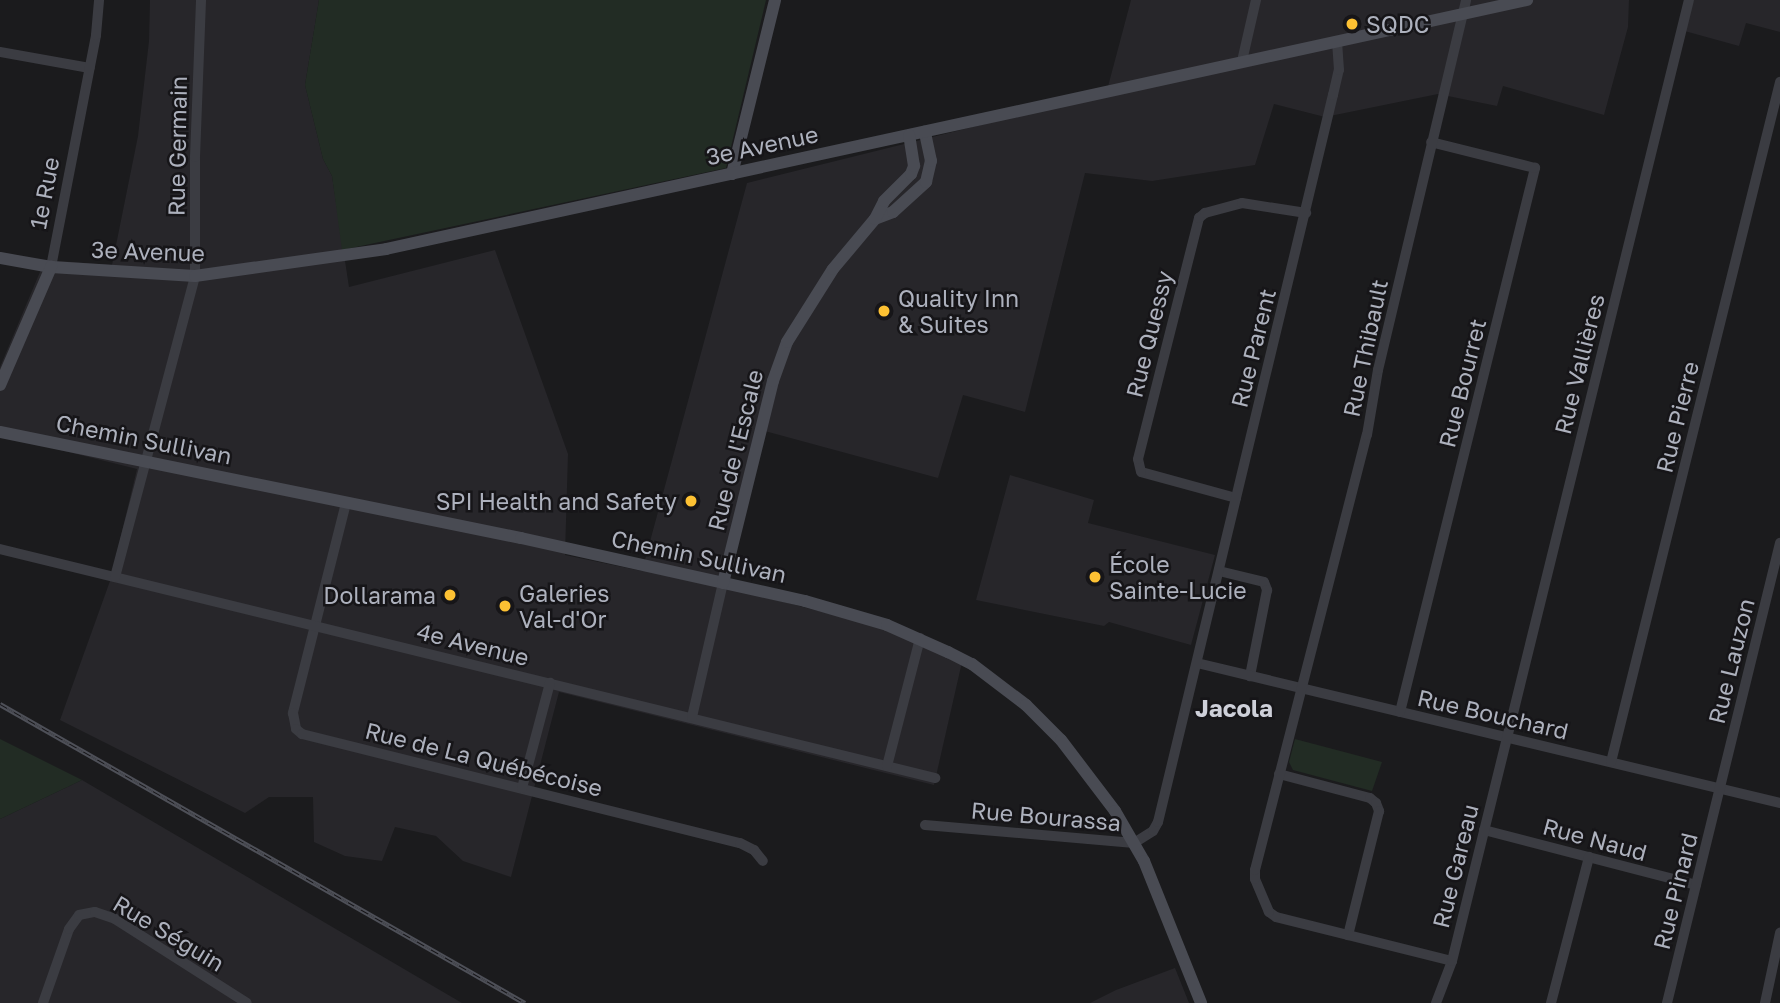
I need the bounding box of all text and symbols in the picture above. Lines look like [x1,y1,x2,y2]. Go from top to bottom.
place label: SQDC [1366,10,1429,38]
marker: SQDC [1344,16,1360,32]
street label: Rue Germain [162,76,192,216]
street label: 3e Avenue [704,120,820,170]
street label: 1e Rue [24,155,64,231]
street label: 3e Avenue [91,235,205,267]
street label: Rue Quessy [1120,268,1178,400]
street label: Rue Thibault [1337,277,1393,419]
place label: Quality Inn & Suites [898,284,1019,338]
street label: Rue Parent [1225,286,1281,410]
street label: Rue Vallières [1548,291,1610,437]
marker: Quality Inn & Suites [876,303,892,319]
street label: Rue Bourret [1433,316,1491,450]
street label: Rue Pierre [1650,358,1704,476]
street label: Rue de l'Escale [702,367,768,533]
street label: Chemin Sullivan [54,408,234,470]
place label: SPI Health and Safety [436,487,677,515]
marker: SPI Health and Safety [683,493,699,509]
street label: Chemin Sullivan [609,524,789,588]
place label: École Sainte-Lucie [1109,550,1247,604]
marker: École Sainte-Lucie [1087,569,1103,585]
place label: Galeries Val-d'Or [519,579,609,633]
place label: Dollarama [323,581,436,609]
marker: Dollarama [442,587,458,603]
street label: Rue Lauzon [1702,596,1760,726]
marker: Galeries Val-d'Or [497,598,513,614]
street label: 4e Avenue [414,617,532,671]
street label: Rue Bouchard [1415,683,1571,745]
district label: Jacola [1195,694,1273,722]
street label: Rue de La Québécoise [363,716,605,802]
street label: Rue Bourassa [970,796,1122,836]
street label: Rue Gareau [1426,801,1484,931]
street label: Rue Naud [1540,812,1650,866]
street label: Rue Pinard [1647,830,1703,952]
street label: Rue Séguin [108,889,230,977]

